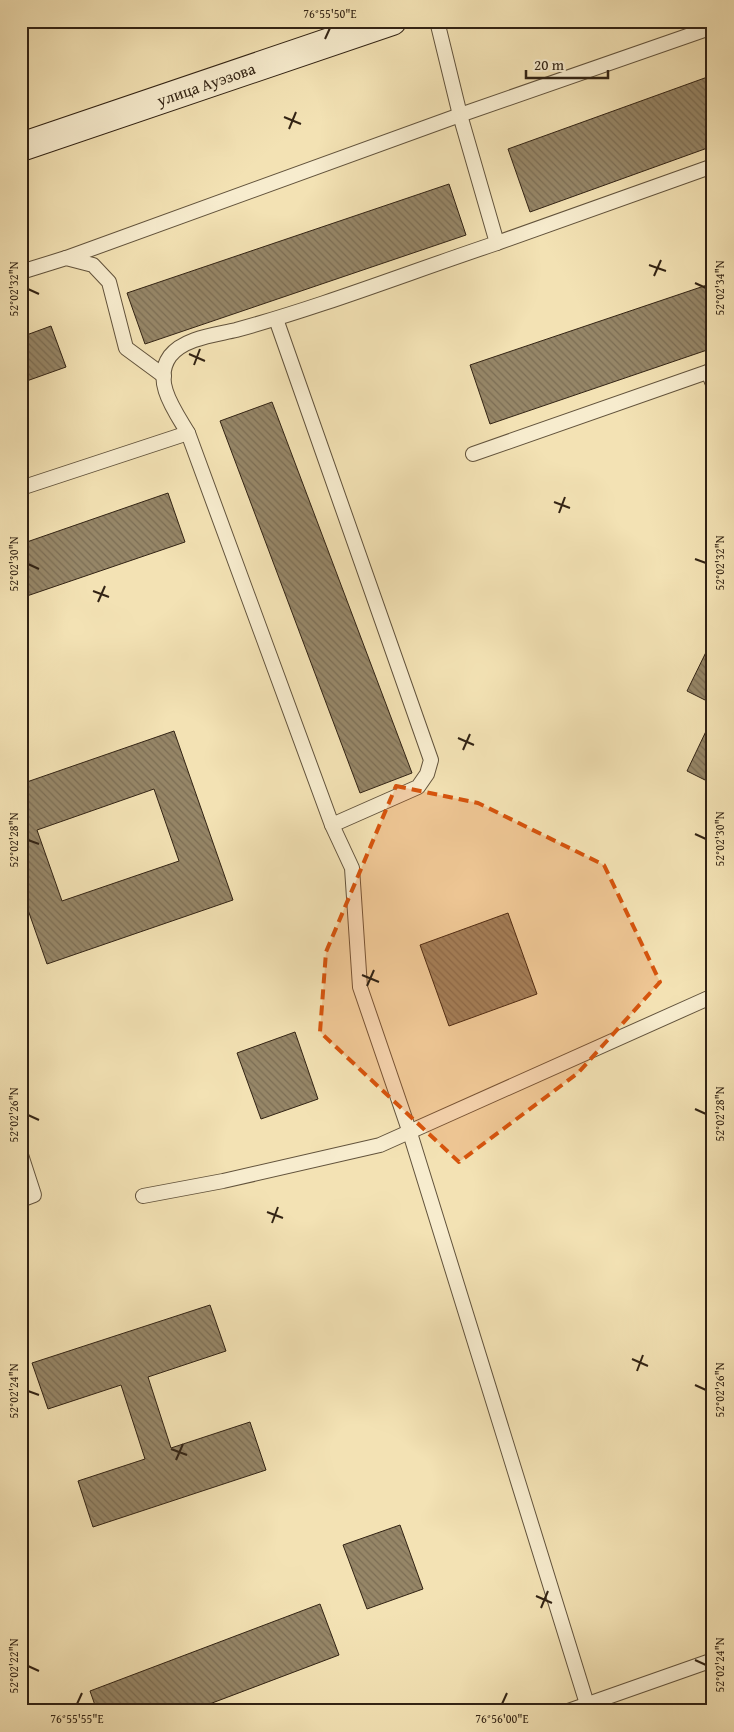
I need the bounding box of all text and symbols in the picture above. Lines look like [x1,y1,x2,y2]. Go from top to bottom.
text: 76°55'50"E [303,5,357,22]
scale bar [526,48,609,80]
text: 20 m [534,54,565,75]
street label: улица Ауэзова [153,56,259,112]
text: 52°02'34"N [711,260,728,316]
text: 52°02'32"N [5,261,22,317]
text: 52°02'32"N [711,535,728,591]
text: 52°02'30"N [5,536,22,592]
text: 52°02'30"N [711,811,728,867]
text: 52°02'28"N [5,812,22,868]
text: 52°02'28"N [711,1086,728,1142]
text: 52°02'26"N [5,1087,22,1143]
text: 52°02'26"N [711,1362,728,1418]
text: 52°02'24"N [5,1363,22,1419]
text: 52°02'24"N [711,1637,728,1693]
text: 52°02'22"N [5,1638,22,1694]
text: 76°55'55"E [50,1710,104,1727]
text: 76°56'00"E [475,1710,529,1727]

